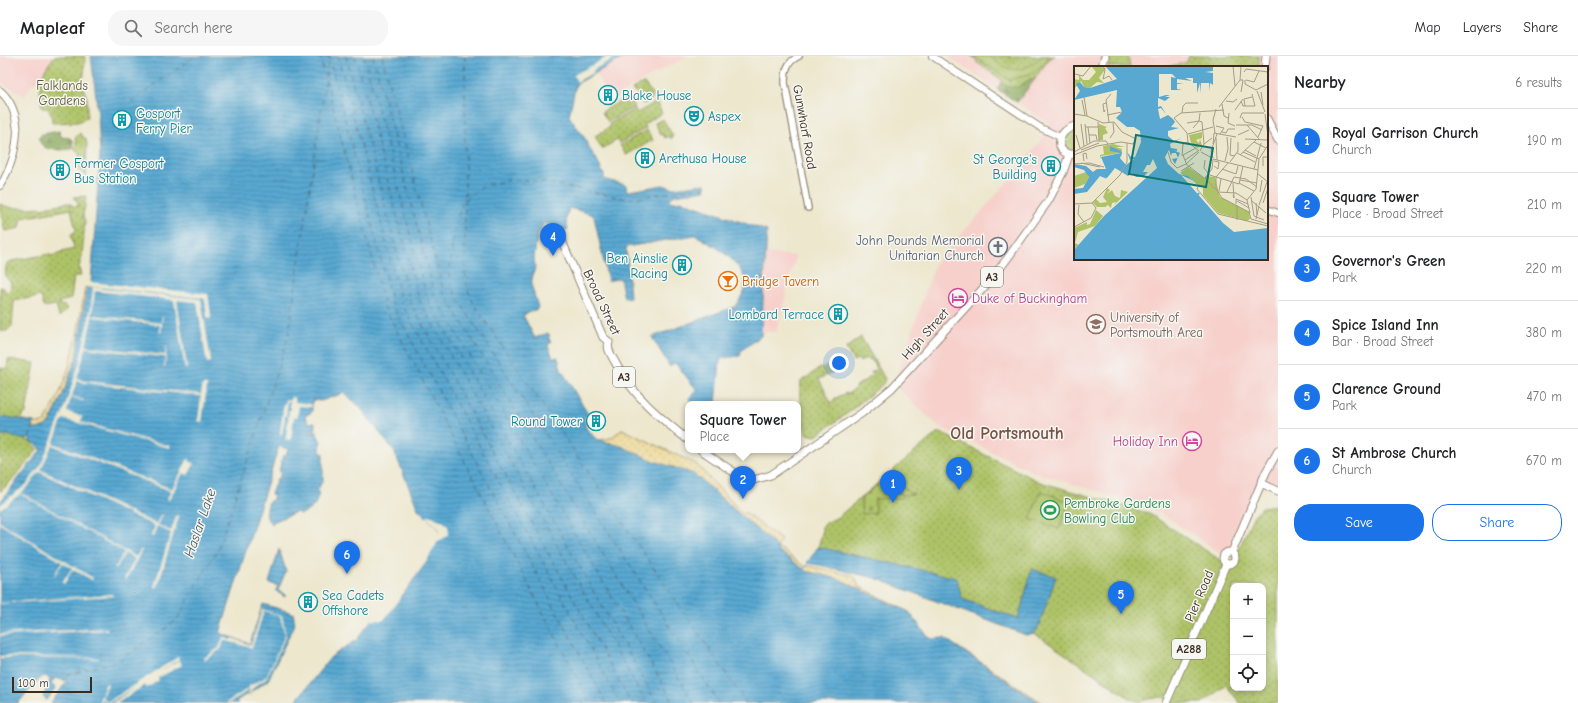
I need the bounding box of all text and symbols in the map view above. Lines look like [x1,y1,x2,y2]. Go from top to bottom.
search box [108,10,388,46]
text: Mapleaf [20,17,84,39]
icon: search [122,17,144,39]
text: Search here [154,19,233,37]
text: Map [1414,19,1441,36]
text: Layers [1463,19,1501,36]
text: Share [1523,19,1558,36]
inset map [1074,66,1268,260]
text: Nearby [1294,73,1345,92]
text: 6 results [1515,75,1562,90]
park label: Falklands Gardens [36,78,88,108]
street label: Gunwharf Road [790,83,820,171]
building icon: Blake House [597,84,619,106]
place label: Blake House [622,88,692,103]
theatre icon: Aspex [683,105,705,127]
place label: Gosport Ferry Pier [136,106,192,136]
building icon: Gosport Ferry Pier [111,109,133,131]
place label: Aspex [708,109,741,124]
text: Royal Garrison Church [1332,124,1478,142]
text: 1 [1304,133,1310,148]
text: 190 m [1527,133,1562,148]
text: Church [1332,142,1372,157]
building icon: Arethusa House [634,147,656,169]
place label: Arethusa House [659,151,747,166]
place label: St George's Building [973,152,1037,182]
building icon: St George's Building [1040,155,1062,177]
place label: Former Gosport Bus Station [74,156,165,186]
building icon: Former Gosport Bus Station [49,159,71,181]
text: Square Tower [1332,188,1419,206]
text: 2 [1304,197,1310,212]
text: 210 m [1527,197,1562,212]
text: Place · Broad Street [1332,206,1443,221]
pin: 4 [540,223,566,256]
place label: John Pounds Memorial Unitarian Church [856,233,984,263]
church icon: John Pounds Memorial Unitarian Church [987,236,1009,258]
place label: Ben Ainslie Racing [606,251,668,281]
text: Governor's Green [1332,252,1446,270]
building icon: Ben Ainslie Racing [671,254,693,276]
text: 3 [1304,261,1310,276]
text: 220 m [1525,261,1562,276]
street label: Broad Street [580,267,624,338]
road number: A3 [981,267,1003,287]
bar icon: Bridge Tavern [717,270,739,292]
text: Park [1332,270,1357,285]
place label: Bridge Tavern [742,274,819,289]
hotel icon: Duke of Buckingham [947,287,969,309]
place label: Duke of Buckingham [972,291,1087,306]
building icon: Lombard Terrace [827,303,849,325]
street label: High Street [898,305,953,362]
place label: Lombard Terrace [729,307,824,322]
place label: University of Portsmouth Area [1110,310,1203,340]
school or university icon: University of Portsmouth Area [1085,313,1107,335]
text: Spice Island Inn [1332,316,1439,334]
text: 4 [1304,325,1310,340]
text: 380 m [1526,325,1562,340]
text: Bar · Broad Street [1332,334,1433,349]
your location [829,353,849,373]
road number: A3 [613,367,635,387]
text: Clarence Ground [1332,380,1441,398]
text: 5 [1304,389,1310,404]
text: 470 m [1527,389,1562,404]
text: Park [1332,398,1357,413]
popup [685,401,801,453]
building icon: Round Tower [585,410,607,432]
text: Square Tower [700,411,786,429]
place label: Round Tower [511,414,583,429]
district label: Old Portsmouth [950,424,1064,443]
text: Place [700,429,729,444]
hotel icon: Holiday Inn [1181,430,1203,452]
place label: Holiday Inn [1113,434,1178,449]
text: St Ambrose Church [1332,444,1457,462]
text: 6 [1304,453,1310,468]
text: 670 m [1526,453,1562,468]
pin: 3 [946,457,972,490]
text: Church [1332,462,1372,477]
pin: 2 [730,466,756,499]
pin: 1 [880,470,906,503]
water label: Haslar Lake [180,486,220,560]
place label: Pembroke Gardens Bowling Club [1064,496,1170,526]
sports icon: Pembroke Gardens Bowling Club [1039,499,1061,521]
button: Save [1294,504,1424,541]
button: Share [1432,504,1562,541]
pin: 6 [334,541,360,574]
street label: Pier Road [1181,568,1217,624]
pin: 5 [1108,581,1134,614]
map controls [1230,583,1266,691]
button: + [1230,583,1266,619]
place label: Sea Cadets Offshore [322,588,384,618]
building icon: Sea Cadets Offshore [297,591,319,613]
button: − [1230,619,1266,655]
road number: A288 [1172,639,1206,659]
button: locate [1230,655,1266,691]
scale bar [12,675,92,694]
text: 100 m [18,677,49,690]

